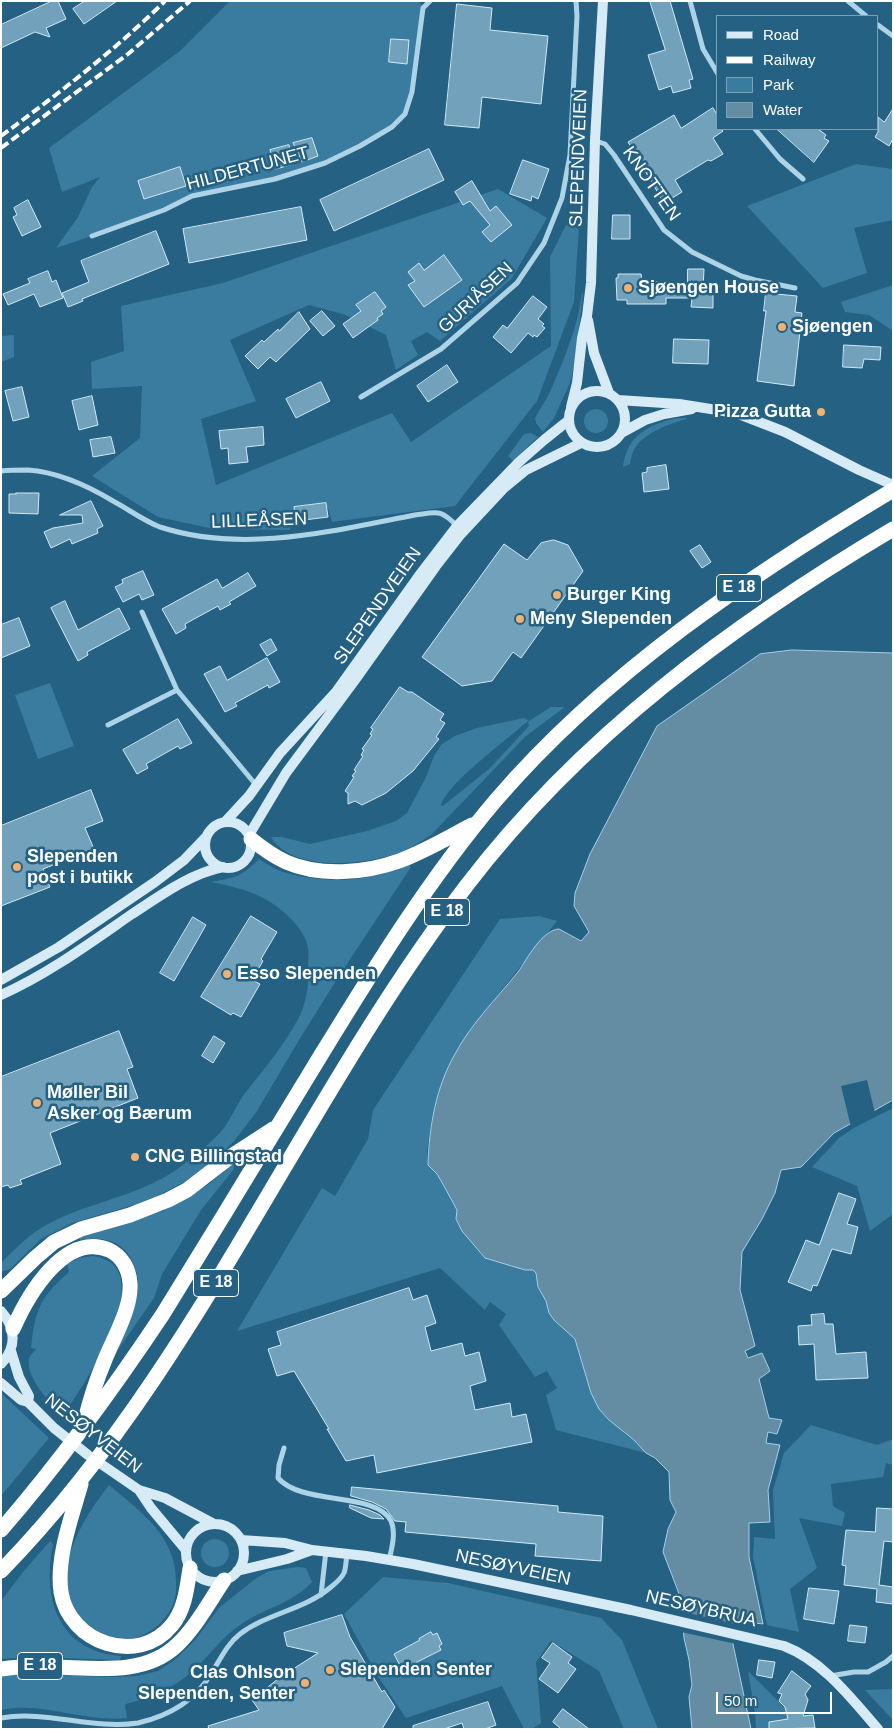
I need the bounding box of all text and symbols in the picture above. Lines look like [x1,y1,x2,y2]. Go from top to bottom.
legend [716,15,879,130]
text: Road [763,26,799,43]
text: Railway [763,51,816,68]
text: Park [763,76,794,93]
street label: SLEPENDVEIEN [566,89,592,227]
text: Water [763,101,802,118]
street label: HILDERTUNET [185,142,311,196]
street label: KNOTTEN [617,143,685,225]
street label: GURIÅSEN [434,258,518,338]
place label: Sjøengen House [638,277,779,299]
marker: Sjøengen House [622,282,634,294]
place label: Sjøengen [792,316,873,338]
marker: Sjøengen [776,321,788,333]
place label: Pizza Gutta [714,401,811,423]
marker: Pizza Gutta [815,406,827,418]
street label: LILLEÅSEN [211,509,307,533]
street label: SLEPENDVEIEN [330,543,426,669]
road number: E 18 [716,574,762,602]
place label: Burger King [567,584,671,606]
marker: Burger King [551,589,563,601]
place label: Meny Slependen [530,608,672,630]
marker: Meny Slependen [514,613,526,625]
place label: Slependen post i butikk [27,846,133,889]
marker: Slependen post i butikk [11,861,23,873]
road number: E 18 [424,899,470,926]
place label: Esso Slependen [237,963,376,985]
marker: Esso Slependen [221,968,233,980]
place label: Møller Bil Asker og Bærum [47,1082,192,1124]
marker: Møller Bil Asker og Bærum [31,1097,43,1109]
place label: CNG Billingstad [145,1146,282,1168]
marker: CNG Billingstad [129,1151,141,1163]
road number: E 18 [194,1270,238,1296]
street label: NESØYVEIEN [40,1389,146,1479]
street label: NESØYVEIEN [454,1545,572,1591]
street label: NESØYBRUA [644,1586,758,1632]
road number: E 18 [18,1652,62,1680]
place label: Slependen Senter [340,1659,492,1681]
place label: Clas Ohlson Slependen, Senter [138,1662,295,1705]
marker: Slependen Senter [324,1664,336,1676]
marker: Clas Ohlson Slependen, Senter [299,1677,311,1689]
scale bar [719,1682,835,1714]
text: 50 m [724,1692,757,1709]

